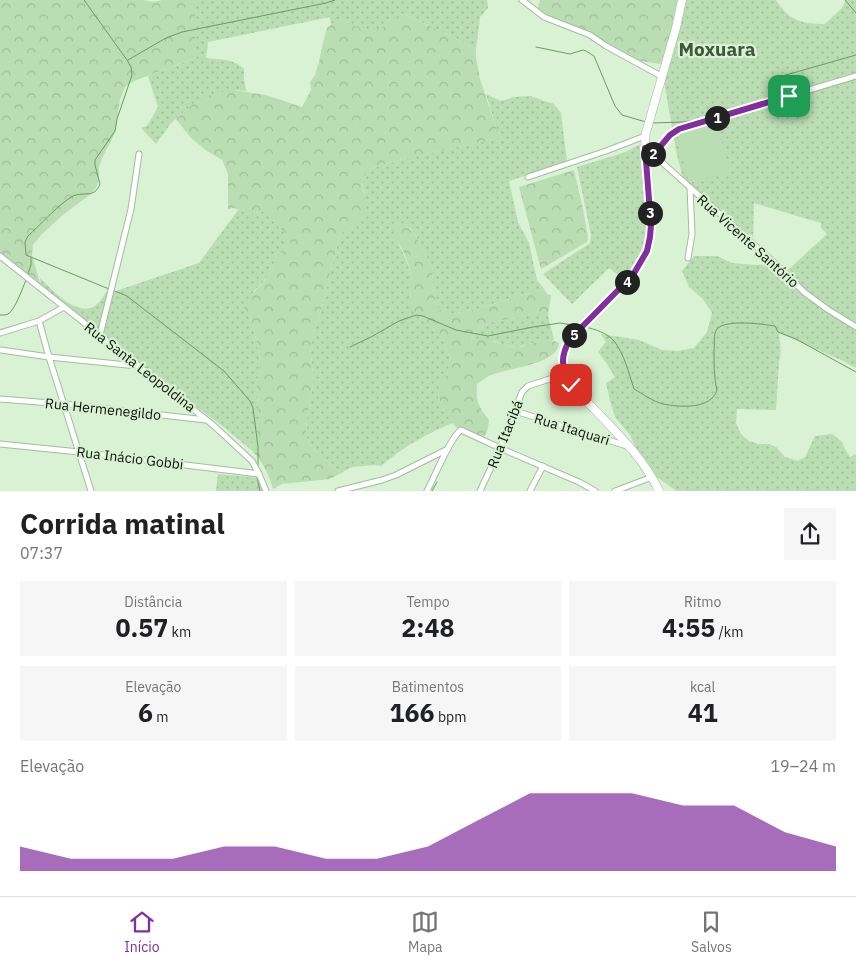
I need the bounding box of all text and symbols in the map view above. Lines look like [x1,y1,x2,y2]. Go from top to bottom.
district label: Moxuara [679,37,756,61]
pin [768,75,810,117]
icon: arrive [775,82,803,110]
pin: 1 [704,106,730,130]
text: 1 [713,109,722,127]
pin: 2 [640,142,666,166]
text: 2 [649,145,658,163]
street label: Rua Vicente Santório [693,191,803,292]
pin: 3 [638,200,662,226]
text: 3 [646,204,655,222]
pin: 4 [614,270,640,294]
text: 4 [623,273,632,291]
street label: Rua Santa Leopoldina [81,318,200,416]
pin: 5 [562,322,586,348]
text: 5 [570,326,579,344]
pin [550,364,592,406]
icon: check [557,371,585,399]
street label: Rua Hermenegildo [44,394,162,424]
street label: Rua Itacibá [483,397,527,471]
street label: Rua Itaquari [532,409,612,449]
street label: Rua Inácio Gobbi [75,443,185,473]
text: Corrida matinal [20,505,225,542]
button: share [784,508,836,560]
text: 07:37 [20,543,63,563]
text: Distância [124,593,182,611]
text: Tempo [407,593,449,611]
text: Ritmo [684,593,721,611]
text: 0.57 [115,611,168,644]
text: 2:48 [401,611,455,644]
text: 4:55 [662,611,715,644]
text: km [168,623,191,641]
text: /km [715,623,743,641]
text: Elevação [125,678,181,696]
text: Batimentos [392,678,464,696]
text: kcal [690,678,715,696]
text: 6 [138,696,153,729]
text: 166 [390,696,435,729]
text: 41 [688,696,718,729]
text: m [153,708,169,726]
text: bpm [435,708,466,726]
text: Elevação [20,756,84,776]
text: 19–24 m [770,756,836,776]
tab: Início [124,908,160,956]
tab: Mapa [408,908,443,956]
tab: Salvos [691,908,732,956]

